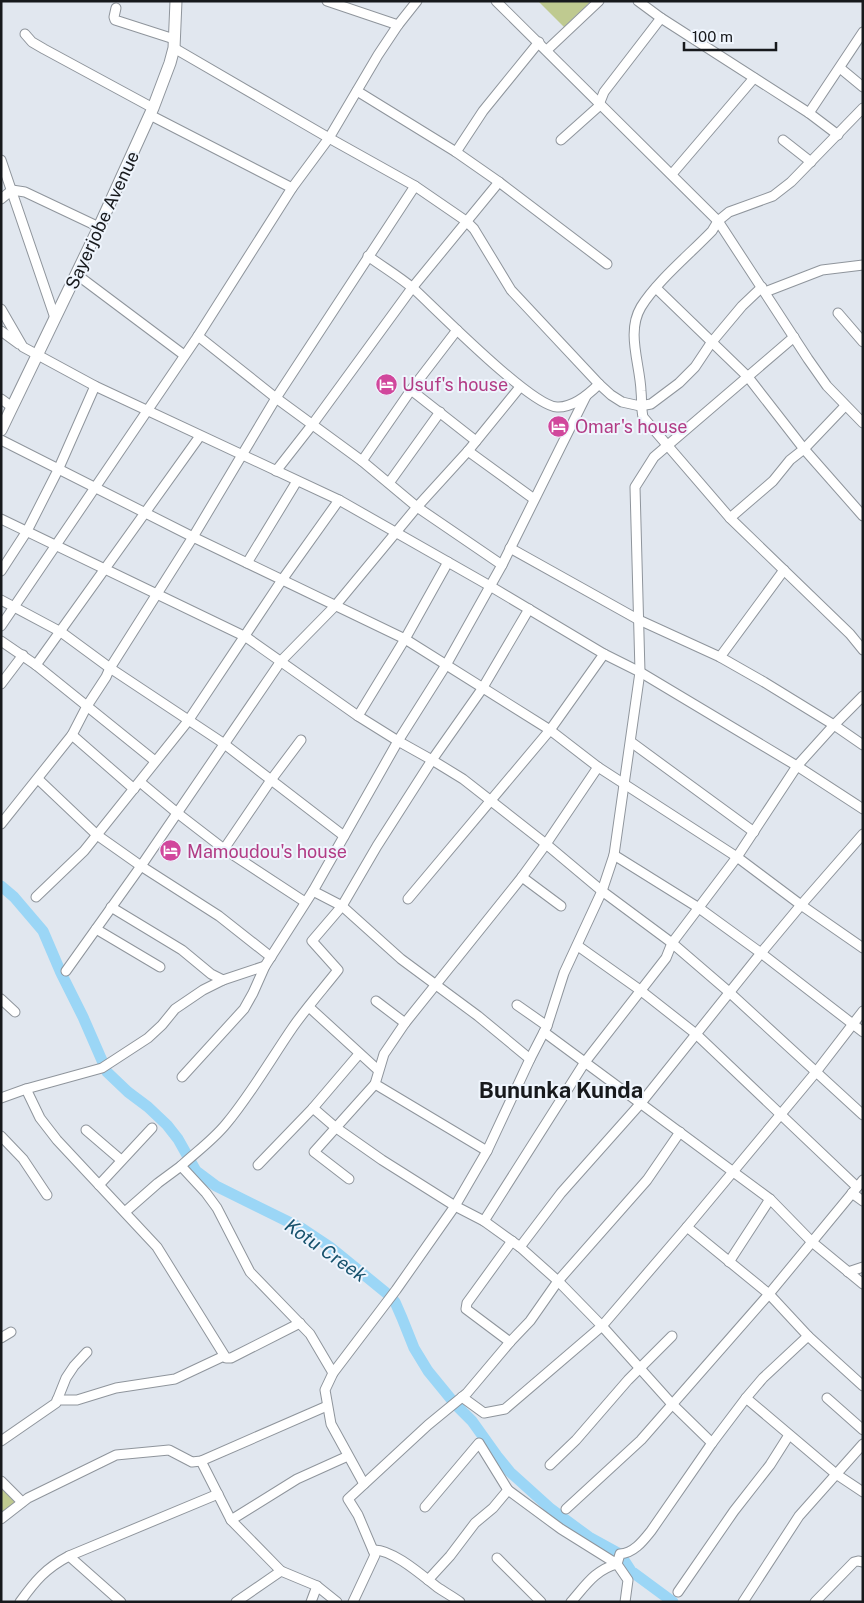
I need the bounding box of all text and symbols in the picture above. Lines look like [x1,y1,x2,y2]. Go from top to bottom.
scale bar [684,20,776,52]
text: 100 m [692,28,733,45]
street label: Sayerjobe Avenue [61,147,143,293]
hotel icon: Usuf's house [374,372,398,396]
place label: Usuf's house [402,374,508,395]
hotel icon: Omar's house [547,414,571,438]
place label: Omar's house [575,416,688,437]
hotel icon: Mamoudou's house [159,839,183,863]
place label: Mamoudou's house [187,841,347,862]
district label: Bununka Kunda [479,1077,643,1103]
water label: Kotu Creek [281,1214,372,1287]

